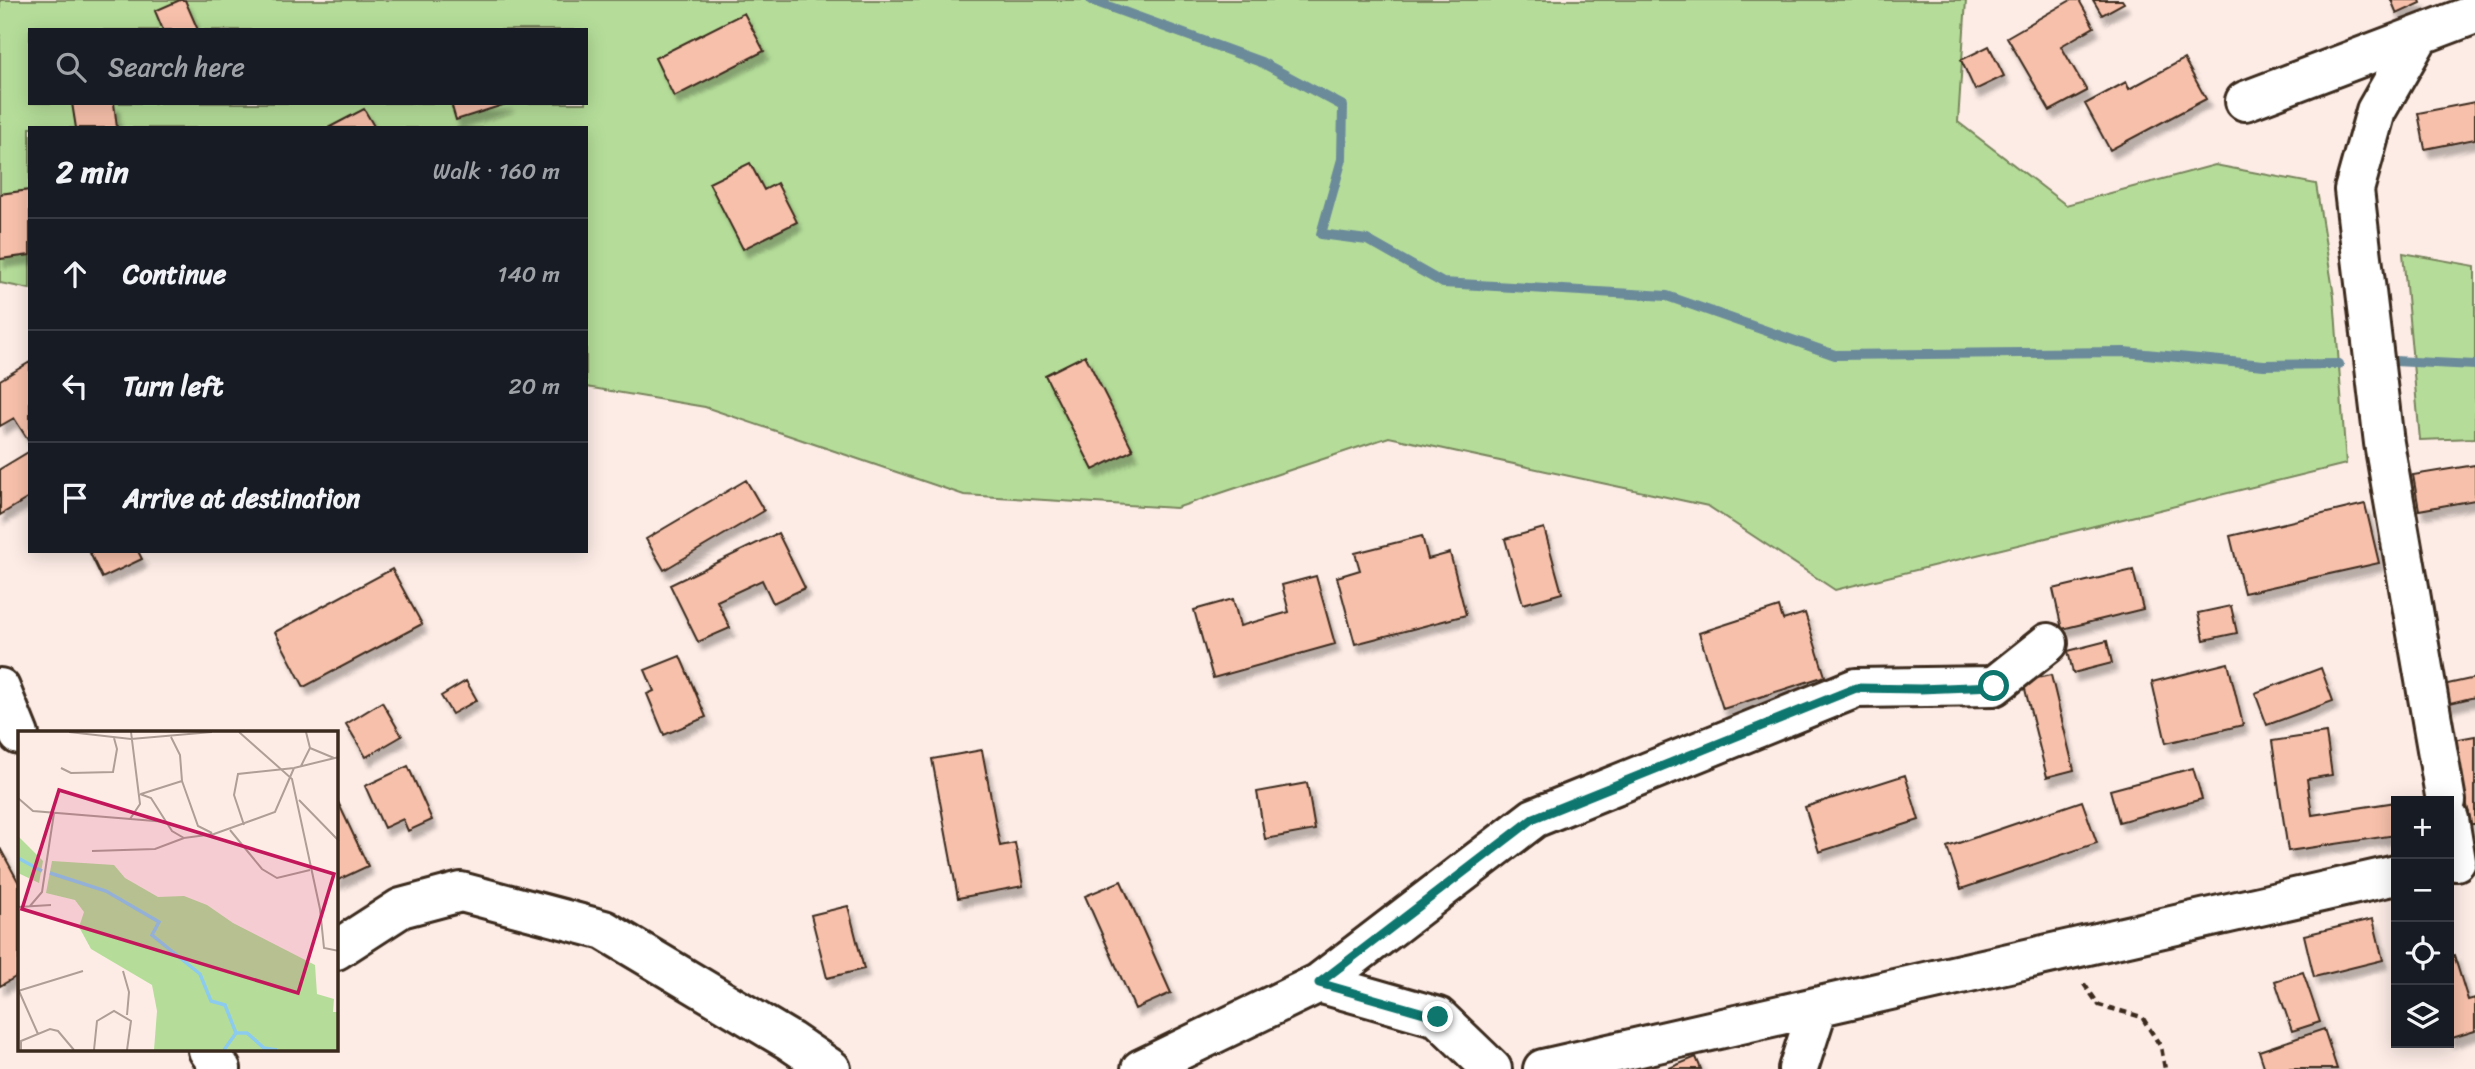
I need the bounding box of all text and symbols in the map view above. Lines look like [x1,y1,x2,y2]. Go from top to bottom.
search box [28,28,588,105]
text: Search here [108,44,245,90]
icon: search [52,48,90,86]
text: 2 min [56,145,129,199]
text: Walk · 160 m [433,151,560,192]
text: Continue [123,251,226,297]
text: 140 m [498,254,560,295]
icon: ahead [56,255,94,293]
text: Turn left [123,363,223,409]
text: 20 m [509,366,560,407]
icon: left [56,367,94,405]
text: Arrive at destination [123,475,360,521]
icon: arrive [56,479,94,517]
route start [1978,670,2009,701]
inset map [18,731,338,1052]
map controls [2391,796,2454,1048]
button: + [2391,796,2454,859]
button: − [2391,859,2454,922]
button: locate [2391,922,2454,985]
button: layers [2391,985,2454,1048]
route end [1422,1001,1453,1032]

